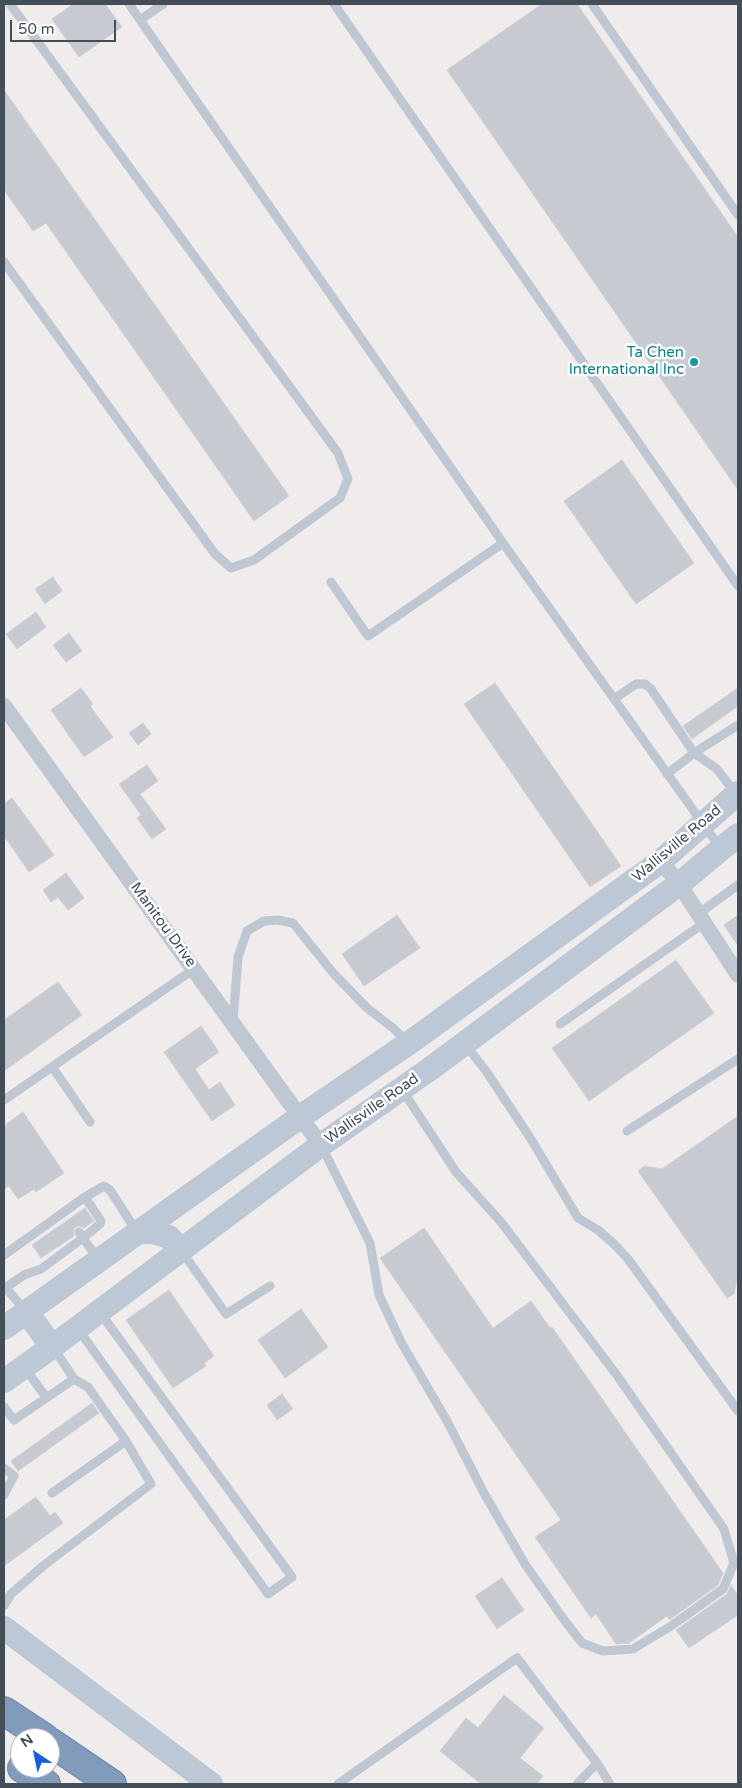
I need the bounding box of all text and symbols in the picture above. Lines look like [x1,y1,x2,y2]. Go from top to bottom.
scale bar [12,10,119,42]
text: 50 m [18,20,55,38]
place label: Ta Chen International Inc [569,344,684,379]
marker: Ta Chen International Inc [688,356,700,368]
street label: Wallisville Road [629,802,725,886]
street label: Manitou Drive [126,879,200,971]
street label: Wallisville Road [322,1070,422,1148]
north arrow [10,1728,60,1778]
text: N [17,1731,36,1751]

